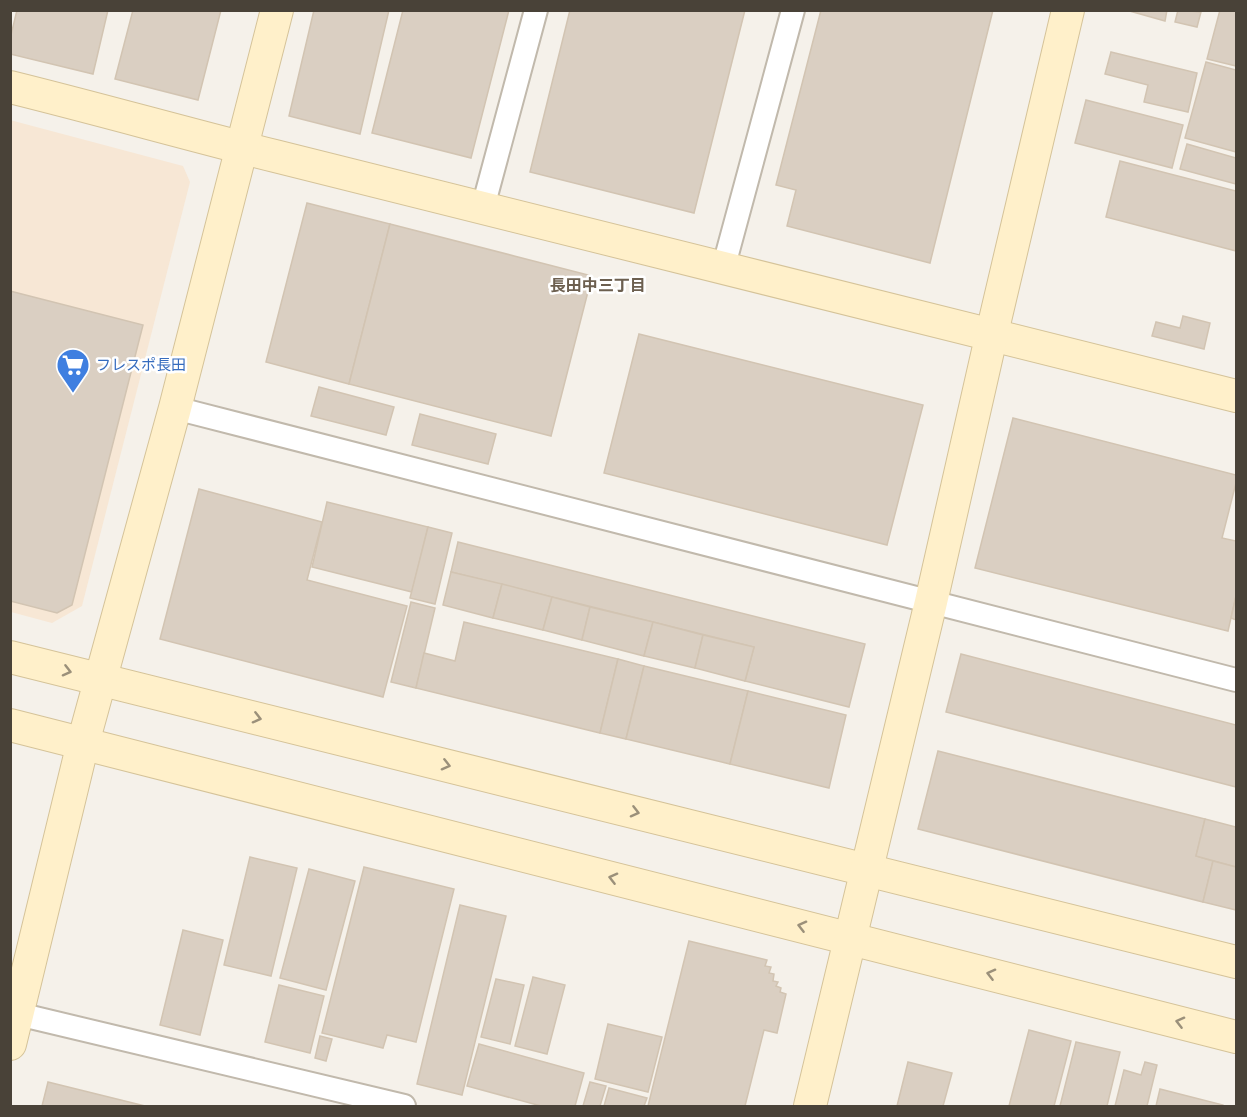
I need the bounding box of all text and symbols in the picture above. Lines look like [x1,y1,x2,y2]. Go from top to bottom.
district label: 長田中三丁目 [550,276,646,295]
supermarket icon: フレスポ長田 [55,347,91,394]
place label: フレスポ長田 [96,356,186,374]
one-way arrow [62,663,72,676]
one-way arrow [251,710,261,723]
one-way arrow [441,757,451,770]
one-way arrow [630,805,640,818]
one-way arrow [608,872,618,885]
one-way arrow [797,920,807,933]
one-way arrow [986,968,996,981]
one-way arrow [1175,1017,1186,1029]

